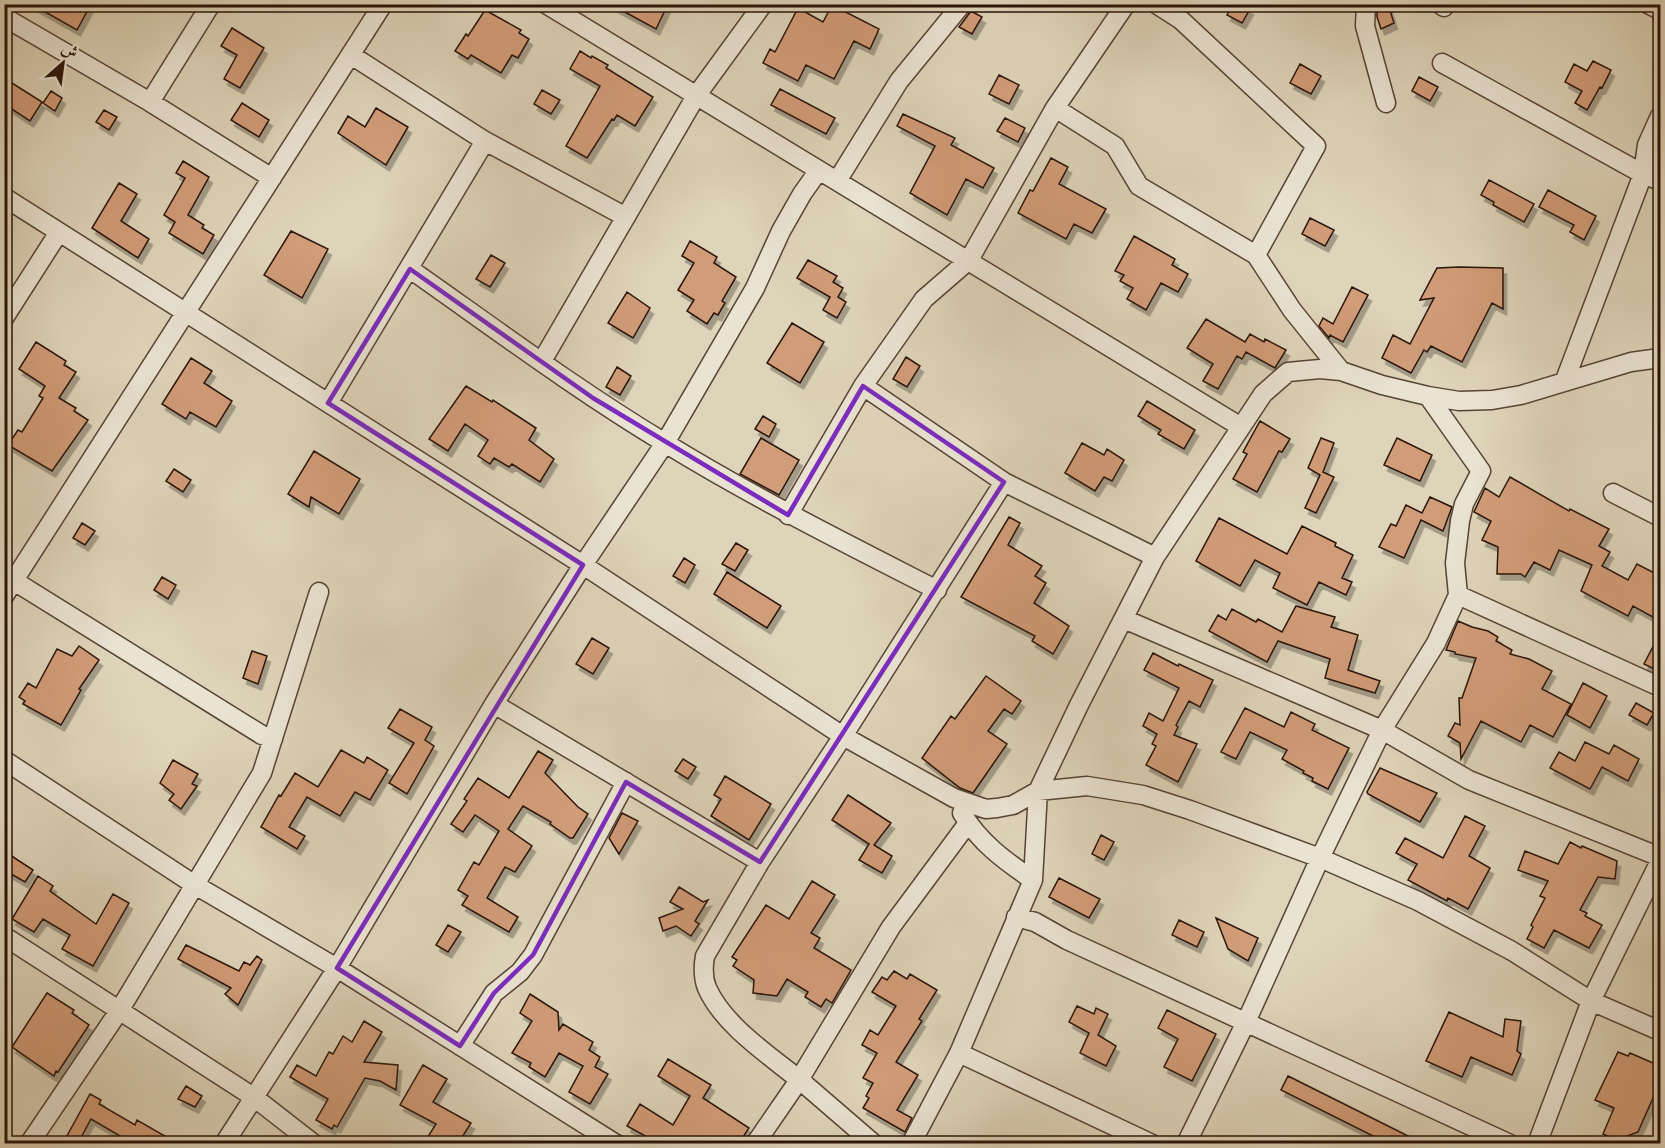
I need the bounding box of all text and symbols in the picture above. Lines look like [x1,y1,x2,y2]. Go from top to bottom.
north arrow [33,33,93,93]
text: ش [57,38,81,65]

